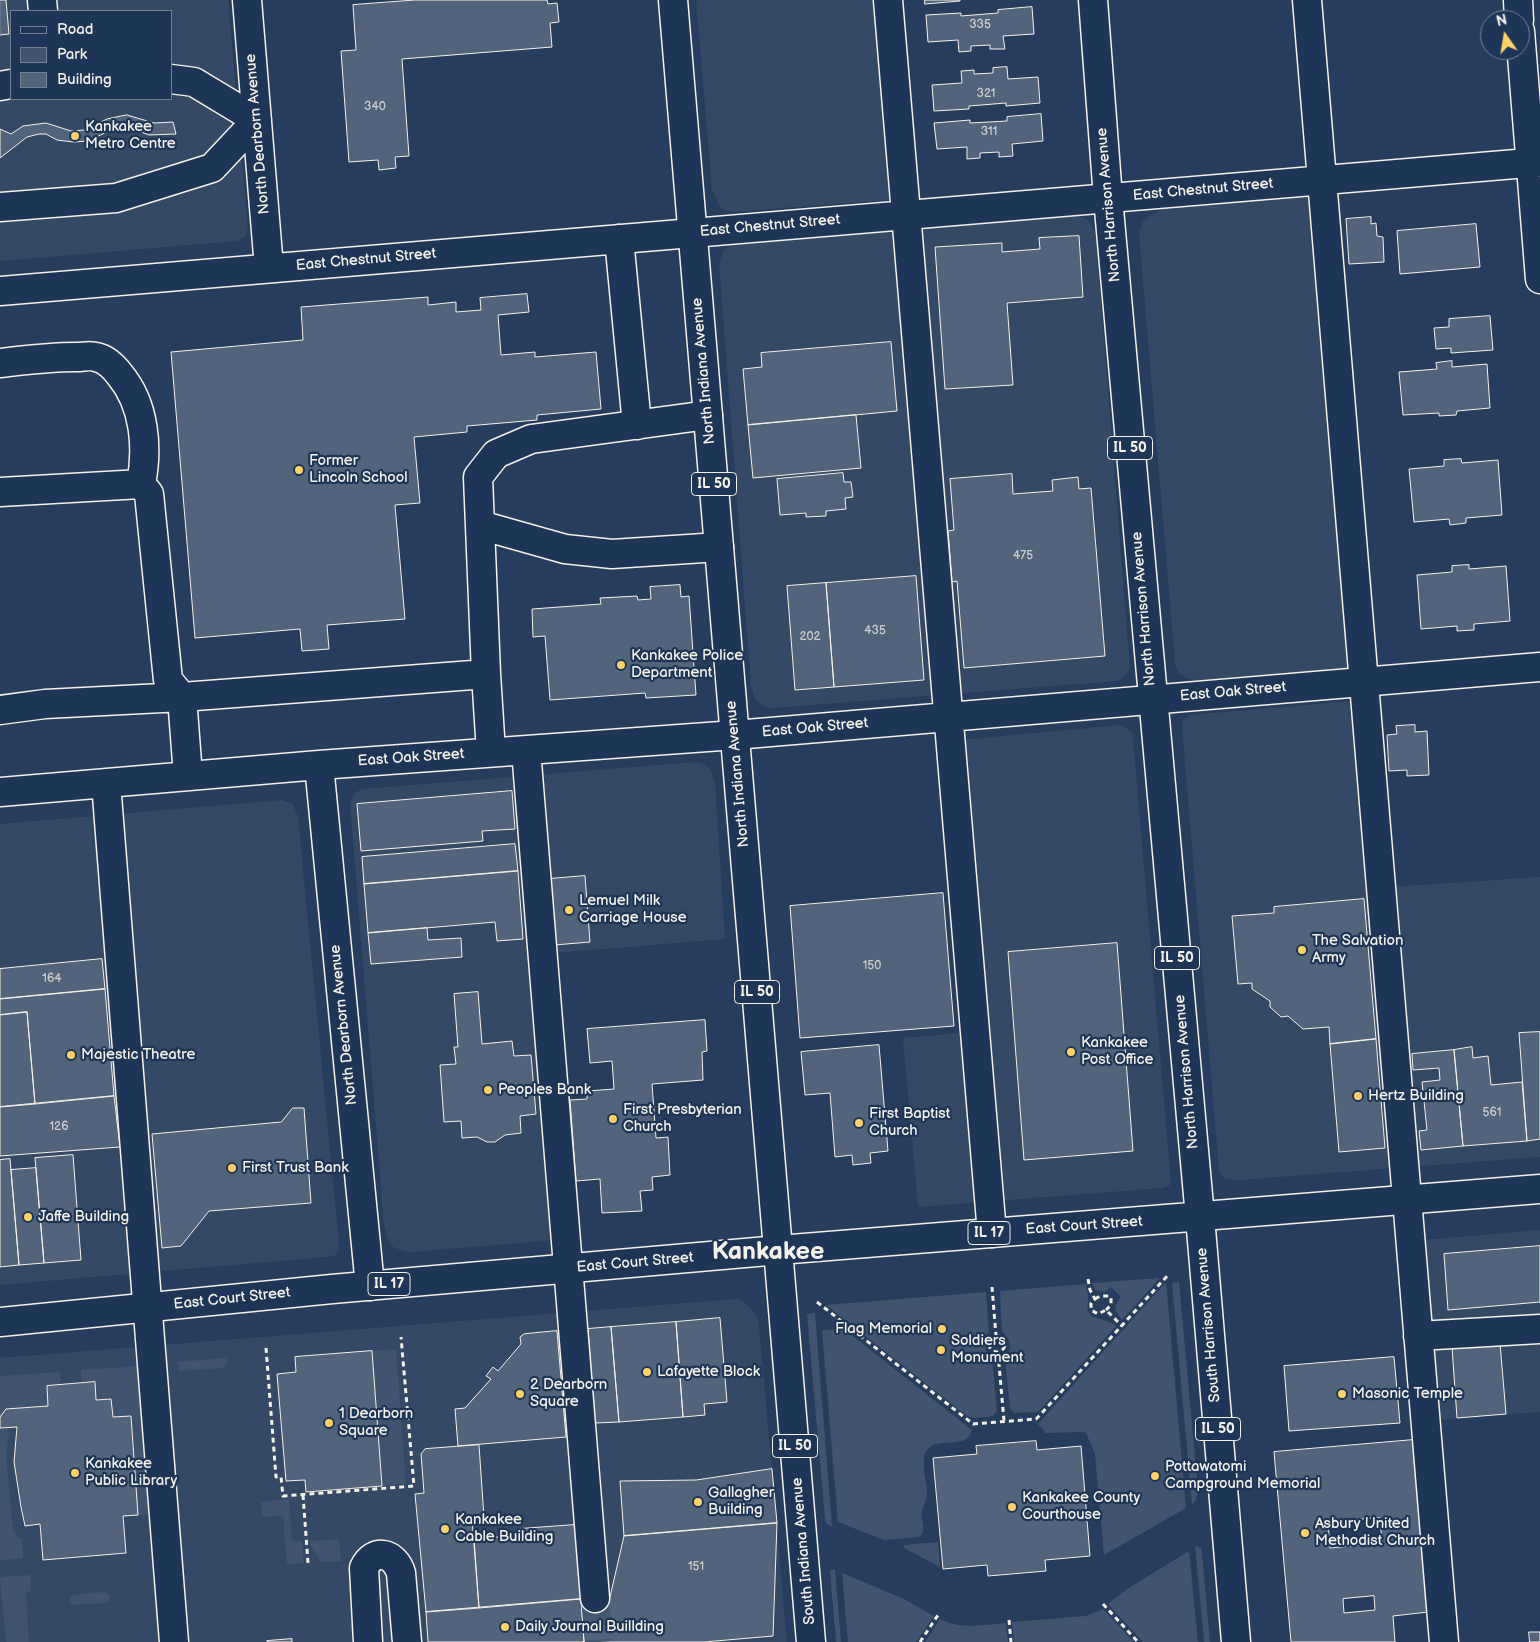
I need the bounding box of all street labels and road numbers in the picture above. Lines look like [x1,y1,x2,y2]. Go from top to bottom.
street label: North Dearborn Avenue [242,53,274,215]
street label: North Harrison Avenue [1093,127,1125,283]
street label: East Chestnut Street [1132,175,1274,205]
street label: East Chestnut Street [699,211,841,241]
street label: East Chestnut Street [295,245,437,275]
street label: North Indiana Avenue [689,297,719,445]
road number: IL 50 [1108,436,1152,459]
road number: IL 50 [692,472,736,496]
street label: North Harrison Avenue [1128,531,1160,687]
street label: East Oak Street [1179,678,1287,706]
street label: North Indiana Avenue [723,700,753,848]
street label: East Oak Street [761,714,869,742]
street label: East Oak Street [357,745,465,771]
street label: North Dearborn Avenue [327,944,361,1106]
road number: IL 50 [1154,946,1200,970]
road number: IL 50 [734,980,780,1004]
street label: North Harrison Avenue [1171,994,1203,1150]
street label: East Court Street [1025,1213,1143,1239]
road number: IL 17 [968,1222,1010,1244]
street label: South Harrison Avenue [1193,1247,1225,1403]
street label: East Court Street [576,1249,694,1277]
road number: IL 17 [368,1272,410,1296]
street label: East Court Street [173,1284,291,1314]
road number: IL 50 [1196,1418,1240,1440]
road number: IL 50 [772,1434,818,1458]
street label: South Indiana Avenue [789,1477,819,1625]

